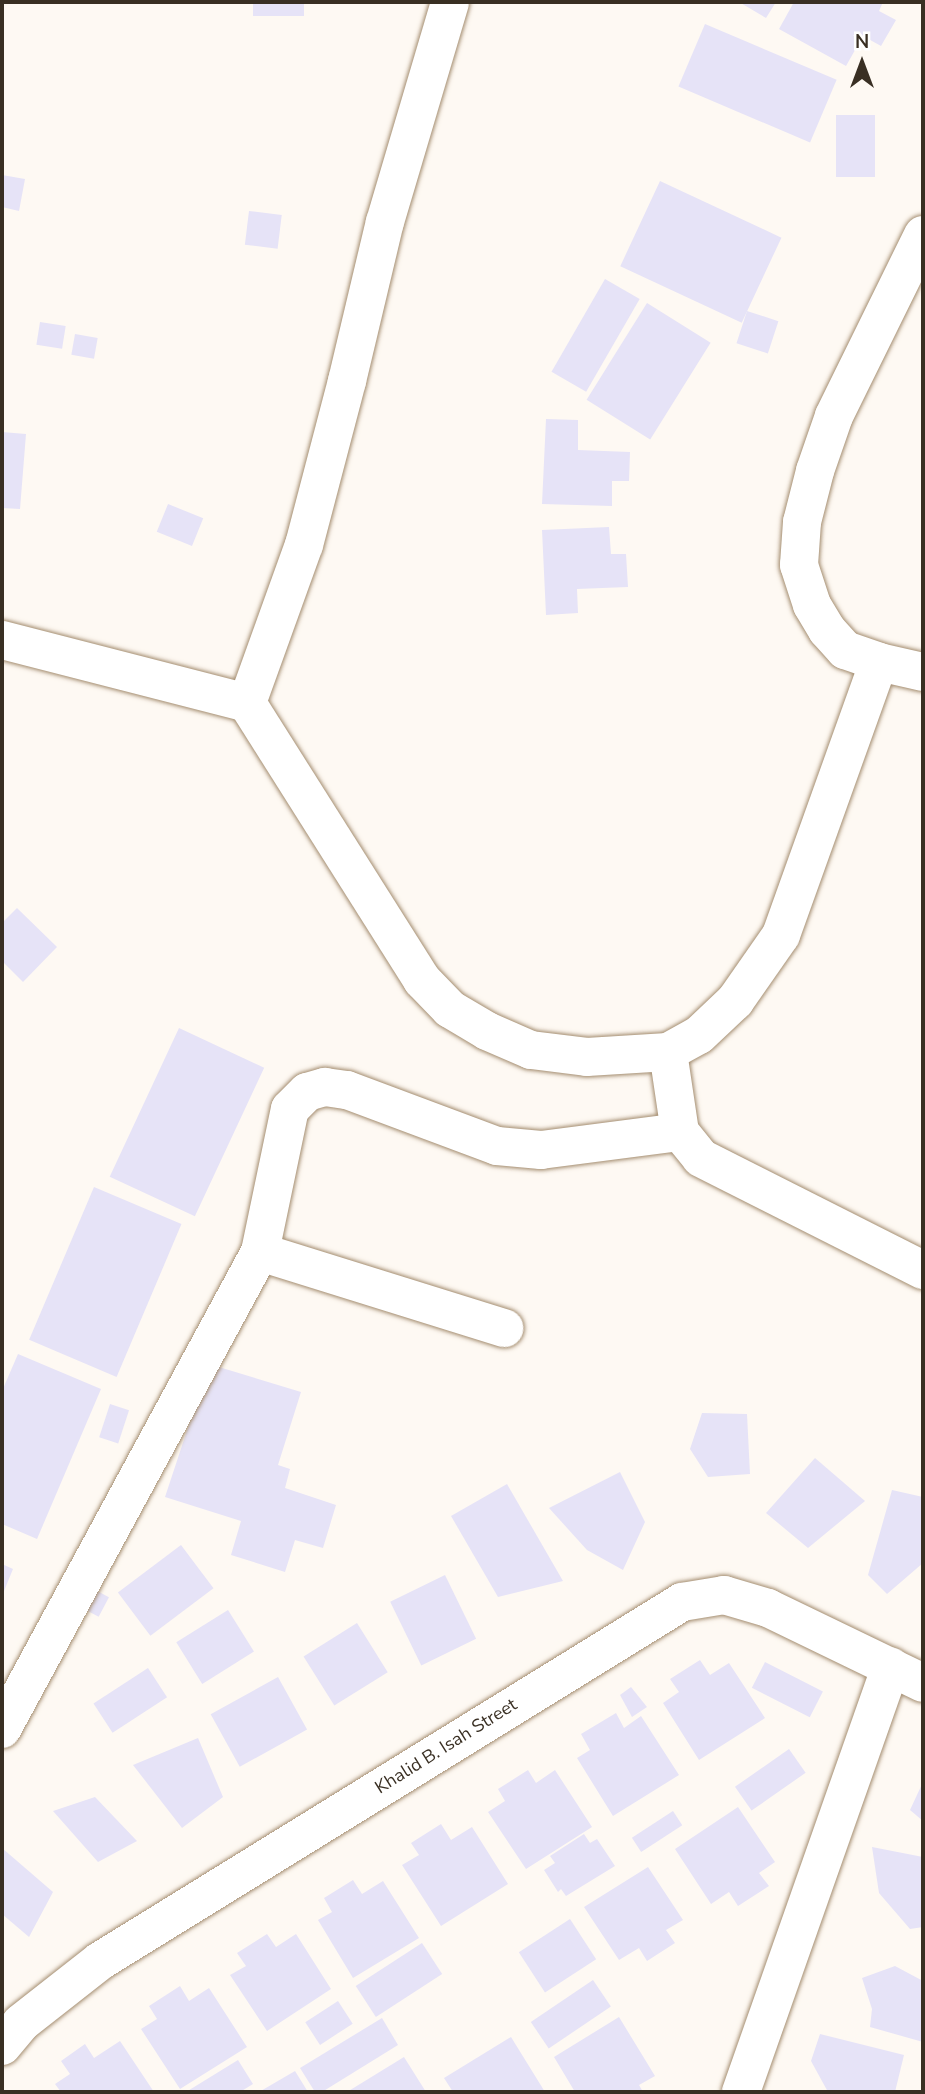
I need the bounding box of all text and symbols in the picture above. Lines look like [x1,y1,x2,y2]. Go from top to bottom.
north arrow [827,28,897,98]
text: N [855,29,869,55]
street label: Khalid B. Isah Street [371,1694,521,1798]

